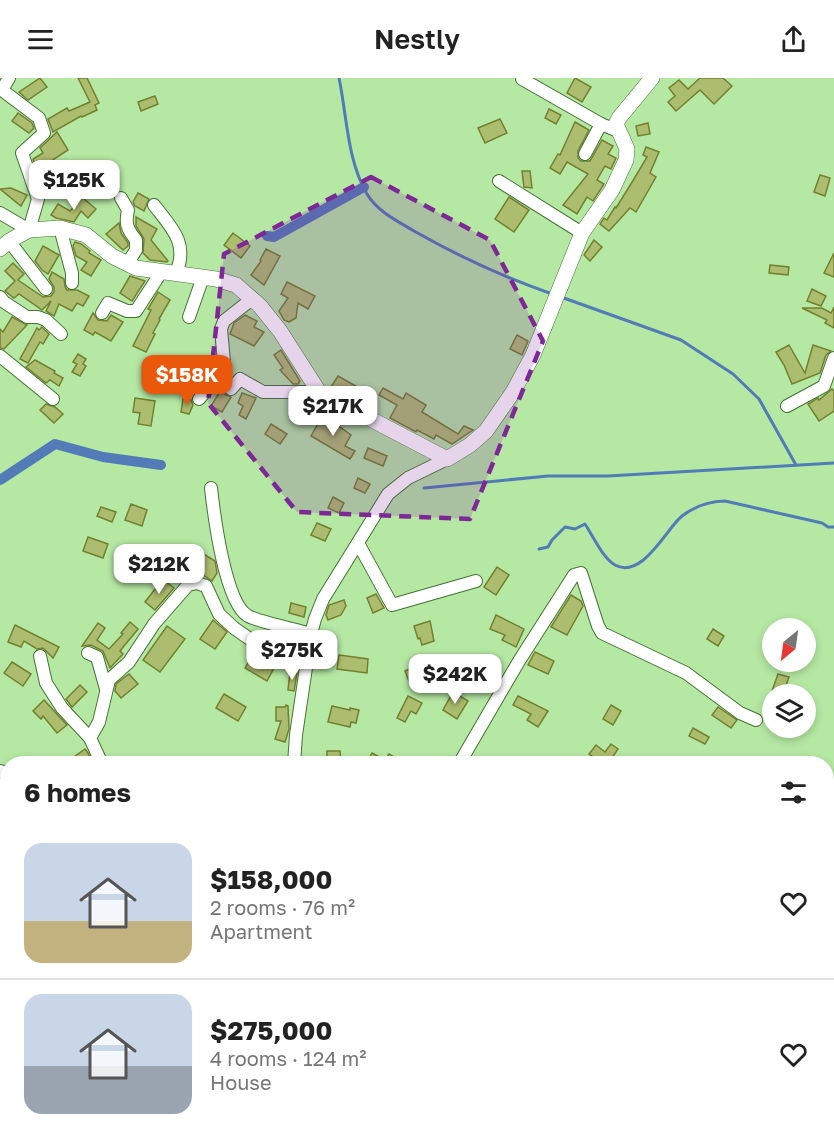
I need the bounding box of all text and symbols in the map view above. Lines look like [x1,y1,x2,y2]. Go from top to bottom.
icon: menu [24,23,57,56]
text: Nestly [374,23,460,55]
icon: share [777,23,810,56]
pin: $125K [32,160,116,211]
text: $125K [43,167,105,191]
pin: $158K [145,355,229,406]
text: $158K [155,362,219,386]
pin: $217K [291,386,375,437]
text: $217K [302,393,364,417]
pin: $212K [117,544,201,595]
text: $212K [128,551,190,575]
north arrow [762,618,816,672]
map controls [762,618,816,738]
pin: $275K [250,630,334,681]
text: $275K [260,637,324,661]
pin: $242K [413,654,497,705]
text: $242K [423,661,487,685]
button: layers [762,684,816,738]
icon: filters [777,776,810,809]
text: 6 homes [24,777,131,808]
text: $158,000 [210,864,332,895]
icon: home [72,867,144,939]
icon: heart [777,887,810,920]
text: 2 rooms · 76 m² [210,895,355,919]
text: Apartment [210,919,313,943]
text: $275,000 [210,1015,332,1046]
icon: home [72,1018,144,1090]
icon: heart [777,1038,810,1071]
text: 4 rooms · 124 m² [210,1046,367,1070]
text: House [210,1070,272,1094]

